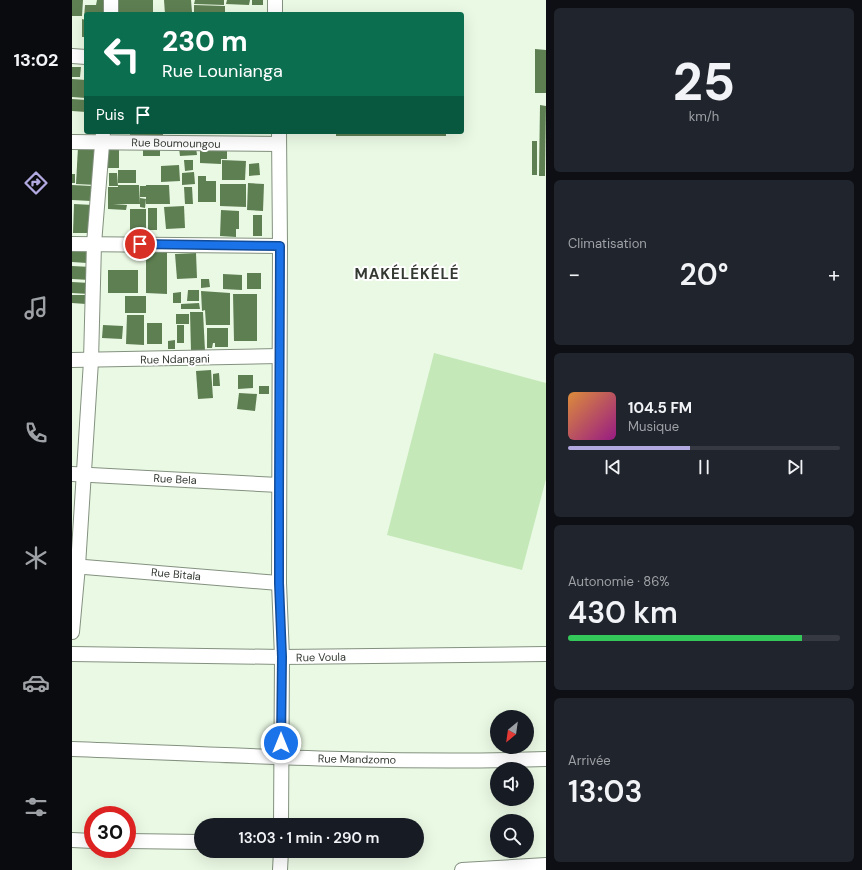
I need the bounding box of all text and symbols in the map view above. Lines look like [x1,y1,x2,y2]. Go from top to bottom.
text: 230 m [162,23,248,60]
icon: left [96,28,148,80]
text: 13:02 [14,48,58,72]
text: 25 [673,48,735,116]
text: Rue Lounianga [162,59,283,83]
icon: arrive [132,104,154,126]
text: Puis [96,105,124,125]
text: km/h [689,108,719,125]
street label: Rue Boumoungou [131,135,221,151]
icon: directions [22,169,50,197]
pin [123,227,157,261]
icon: arrive [129,233,151,255]
text: Climatisation [568,235,647,252]
text: 20° [680,255,728,294]
text: − [568,260,580,289]
text: + [828,260,840,289]
district label: MAKÉLÉKÉLÉ [354,264,460,284]
icon: music [22,294,50,322]
street label: Rue Ndangani [140,351,210,367]
text: 104.5 FM [628,398,692,418]
text: Musique [628,418,679,435]
icon: phone [22,419,50,447]
icon: previous [602,456,624,478]
icon: pause [693,456,715,478]
icon: next [784,456,806,478]
street label: Rue Bela [153,471,197,487]
icon: climate [22,544,50,572]
street label: Rue Bitala [150,565,202,583]
text: Autonomie · 86% [568,573,669,590]
text: 430 km [568,593,678,632]
street label: Rue Voula [296,650,346,664]
icon: car [22,669,50,697]
north arrow [490,710,534,754]
map controls [490,710,534,858]
position arrow [260,722,302,764]
street label: Rue Mandzomo [318,751,396,767]
text: Arrivée [568,752,611,769]
button: sound [490,762,534,806]
text: 13:03 [568,772,643,811]
icon: filters [22,793,50,821]
speed limit sign: 30 [84,806,136,858]
button: search [490,814,534,858]
text: 13:03 · 1 min · 290 m [239,828,379,848]

